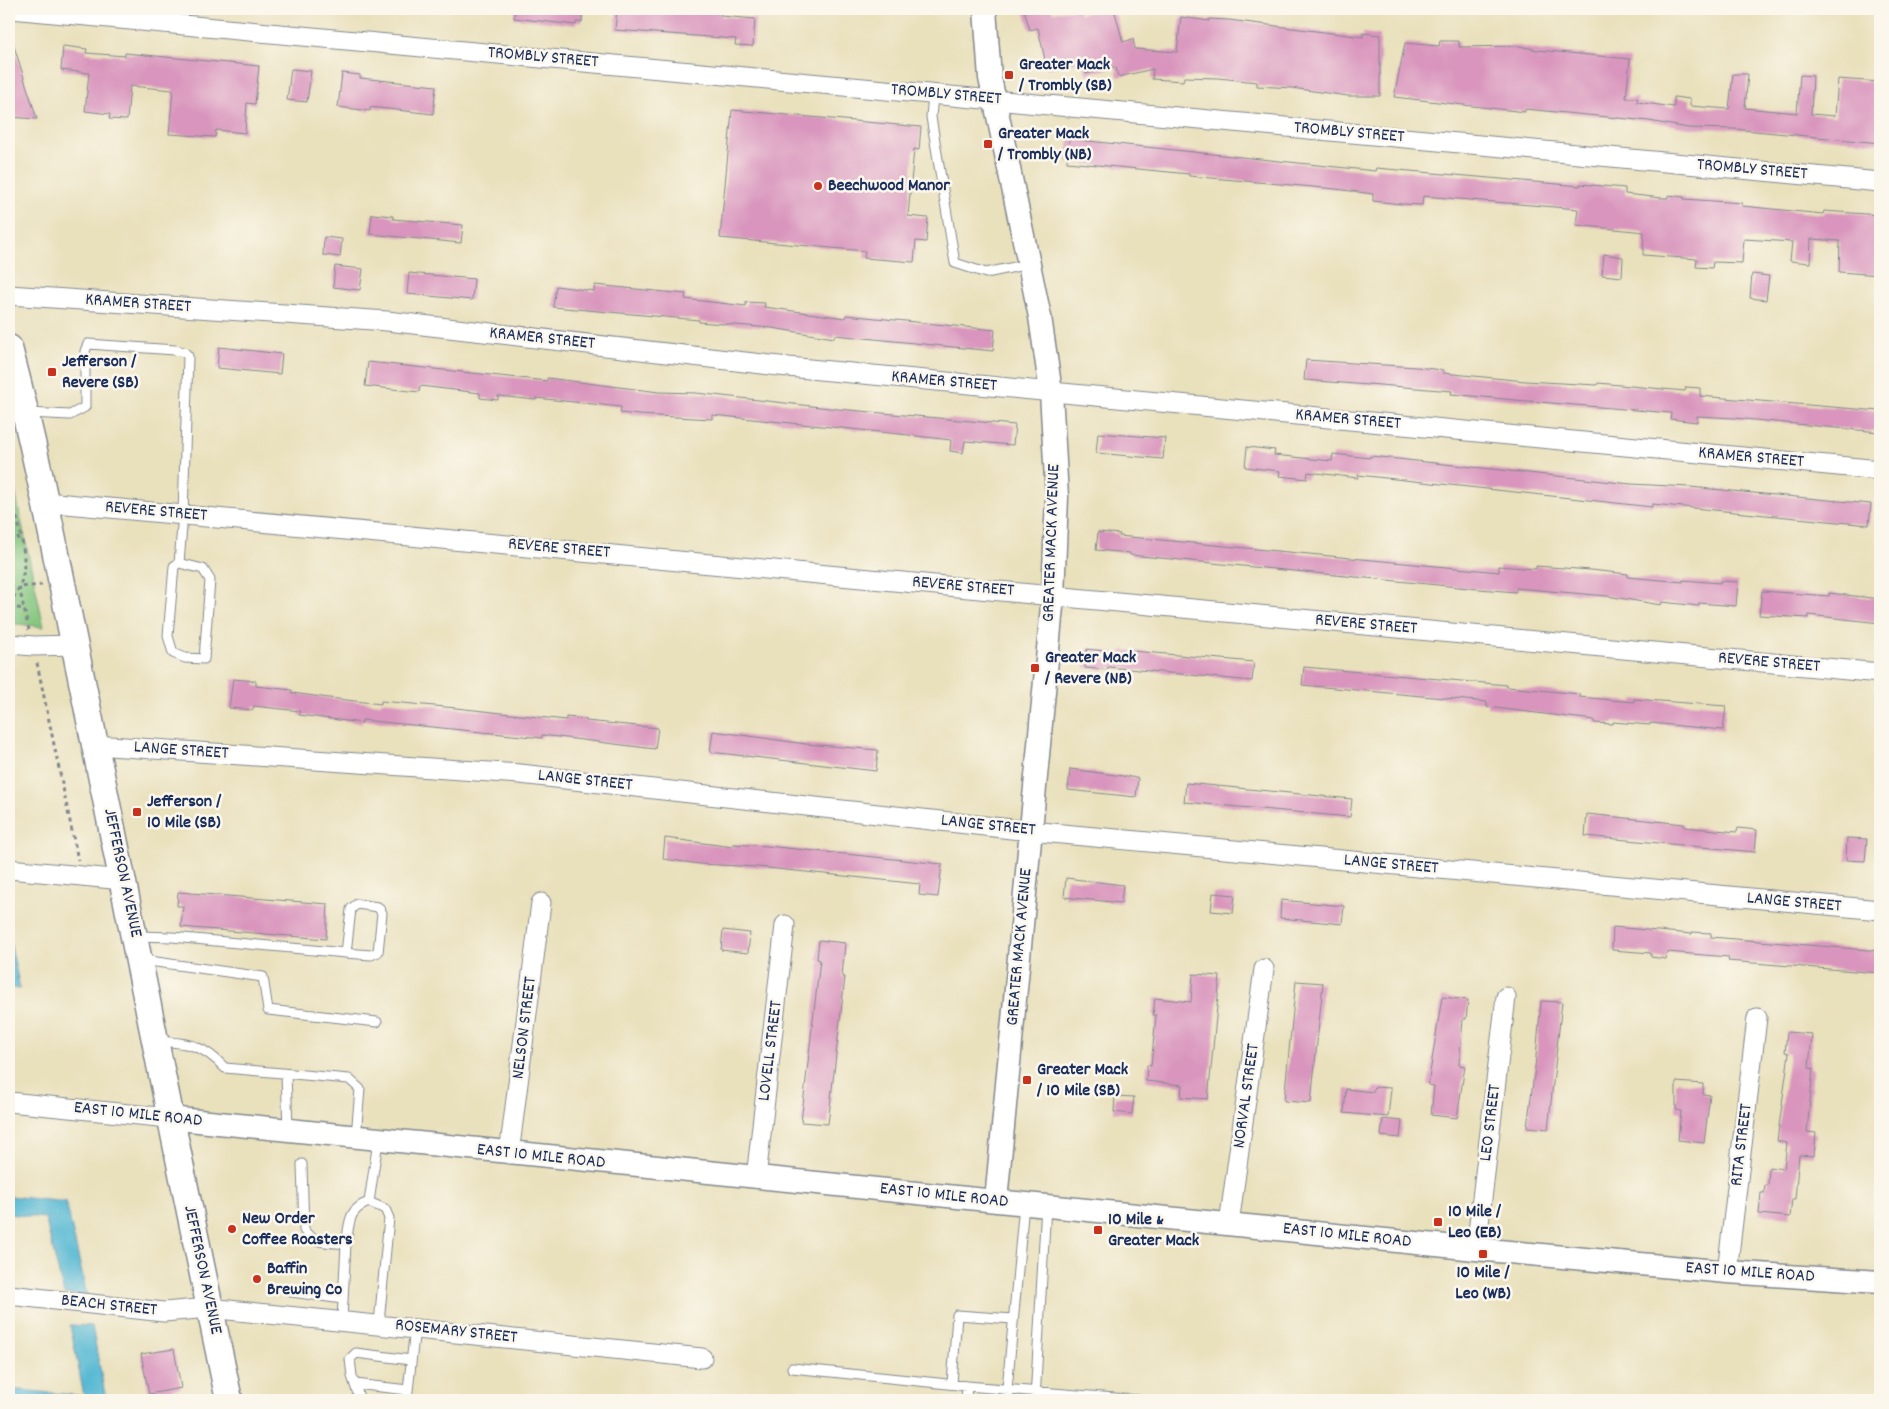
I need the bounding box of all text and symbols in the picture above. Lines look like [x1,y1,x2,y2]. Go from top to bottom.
street label: TROMBLY STREET [487,41,599,75]
place label: Greater Mack / Trombly (SB) [1018,53,1112,99]
marker: Greater Mack / Trombly (SB) [1003,69,1015,81]
street label: TROMBLY STREET [890,78,1002,112]
street label: TROMBLY STREET [1293,116,1405,150]
place label: Greater Mack / Trombly (NB) [997,122,1092,168]
marker: Greater Mack / Trombly (NB) [982,138,994,150]
street label: TROMBLY STREET [1696,153,1808,187]
place label: Beechwood Manor [828,174,950,199]
marker: Beechwood Manor [812,180,824,192]
street label: KRAMER STREET [84,288,192,320]
street label: KRAMER STREET [488,321,596,357]
place label: Jefferson / Revere (SB) [62,350,139,396]
street label: KRAMER STREET [890,365,998,399]
marker: Jefferson / Revere (SB) [46,366,58,378]
street label: KRAMER STREET [1294,403,1402,437]
street label: KRAMER STREET [1697,441,1805,475]
street label: GREATER MACK AVENUE [1037,463,1067,623]
street label: REVERE STREET [104,495,208,529]
street label: REVERE STREET [507,532,611,566]
street label: REVERE STREET [911,570,1015,604]
street label: REVERE STREET [1314,608,1418,642]
place label: Greater Mack / Revere (NB) [1044,646,1137,692]
street label: REVERE STREET [1717,646,1821,680]
marker: Greater Mack / Revere (NB) [1029,662,1041,674]
street label: LANGE STREET [133,735,229,767]
street label: LANGE STREET [536,764,634,798]
place label: Jefferson / 10 Mile (SB) [147,790,222,836]
street label: JEFFERSON AVENUE [96,806,148,940]
marker: Jefferson / 10 Mile (SB) [131,806,143,818]
street label: LANGE STREET [939,809,1037,843]
street label: LANGE STREET [1343,848,1439,882]
street label: GREATER MACK AVENUE [1001,867,1039,1027]
street label: LANGE STREET [1746,886,1842,920]
street label: NELSON STREET [506,975,544,1081]
street label: LOVELL STREET [752,999,790,1103]
street label: NORVAL STREET [1227,1042,1267,1150]
place label: Greater Mack / 10 Mile (SB) [1036,1058,1129,1104]
marker: Greater Mack / 10 Mile (SB) [1021,1074,1033,1086]
street label: LEO STREET [1474,1083,1508,1163]
street label: EAST 10 MILE ROAD [72,1096,204,1134]
street label: RITA STREET [1725,1102,1759,1188]
street label: EAST 10 MILE ROAD [475,1138,607,1176]
street label: EAST 10 MILE ROAD [878,1177,1010,1215]
place label: 10 Mile / Leo (EB) [1448,1200,1502,1246]
street label: JEFFERSON AVENUE [176,1203,228,1337]
place label: New Order Coffee Roasters [242,1207,353,1253]
place label: 10 Mile & Greater Mack [1108,1208,1200,1254]
marker: 10 Mile / Leo (EB) [1432,1216,1444,1228]
street label: EAST 10 MILE ROAD [1281,1217,1413,1255]
marker: New Order Coffee Roasters [226,1223,238,1235]
marker: 10 Mile & Greater Mack [1092,1224,1104,1236]
marker: 10 Mile / Leo (WB) [1477,1248,1489,1260]
street label: EAST 10 MILE ROAD [1685,1256,1815,1290]
place label: Baffin Brewing Co [267,1257,342,1303]
place label: 10 Mile / Leo (WB) [1455,1261,1511,1307]
marker: Baffin Brewing Co [251,1273,263,1285]
street label: BEACH STREET [60,1289,158,1323]
street label: ROSEMARY STREET [394,1313,518,1351]

